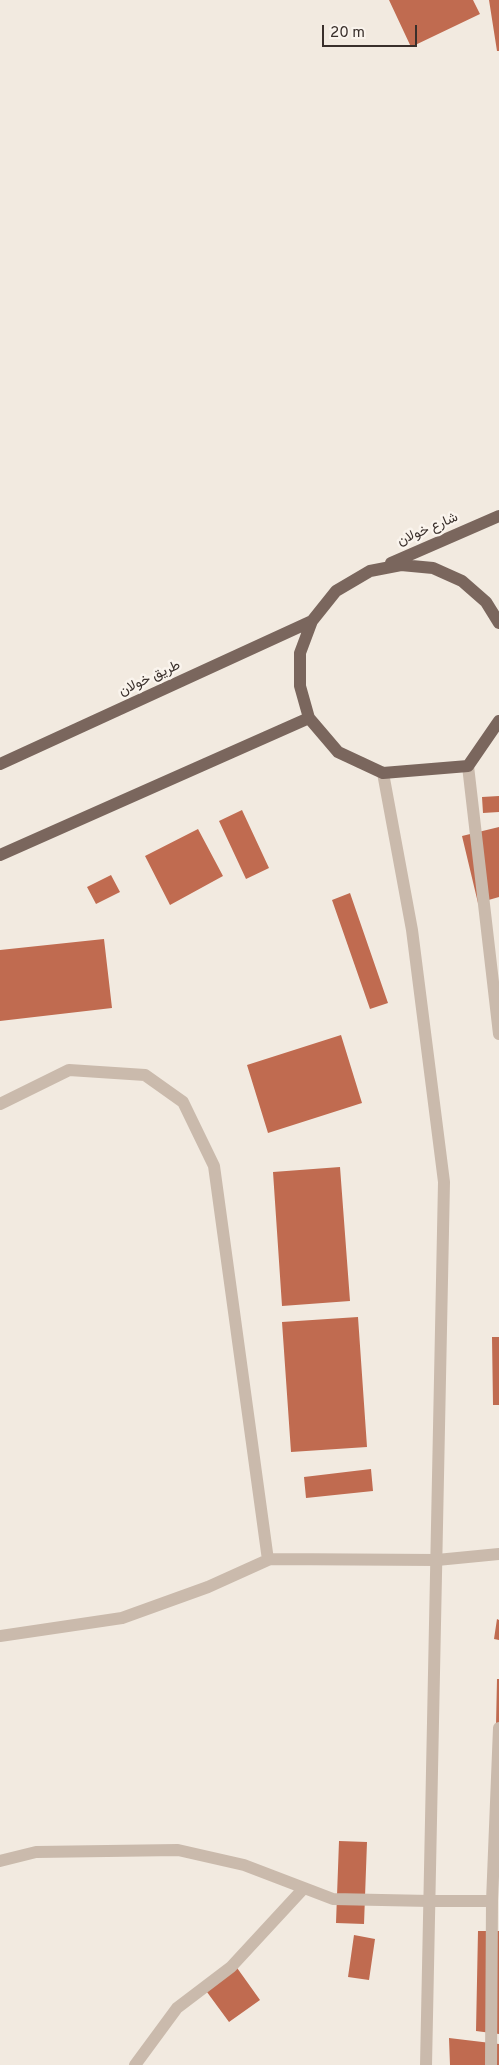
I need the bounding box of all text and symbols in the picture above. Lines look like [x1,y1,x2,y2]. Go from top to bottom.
scale bar [324,15,419,47]
text: 20 m [330,24,365,43]
street label: شارع خولان [395,510,461,550]
street label: طريق خولان [117,657,183,701]

